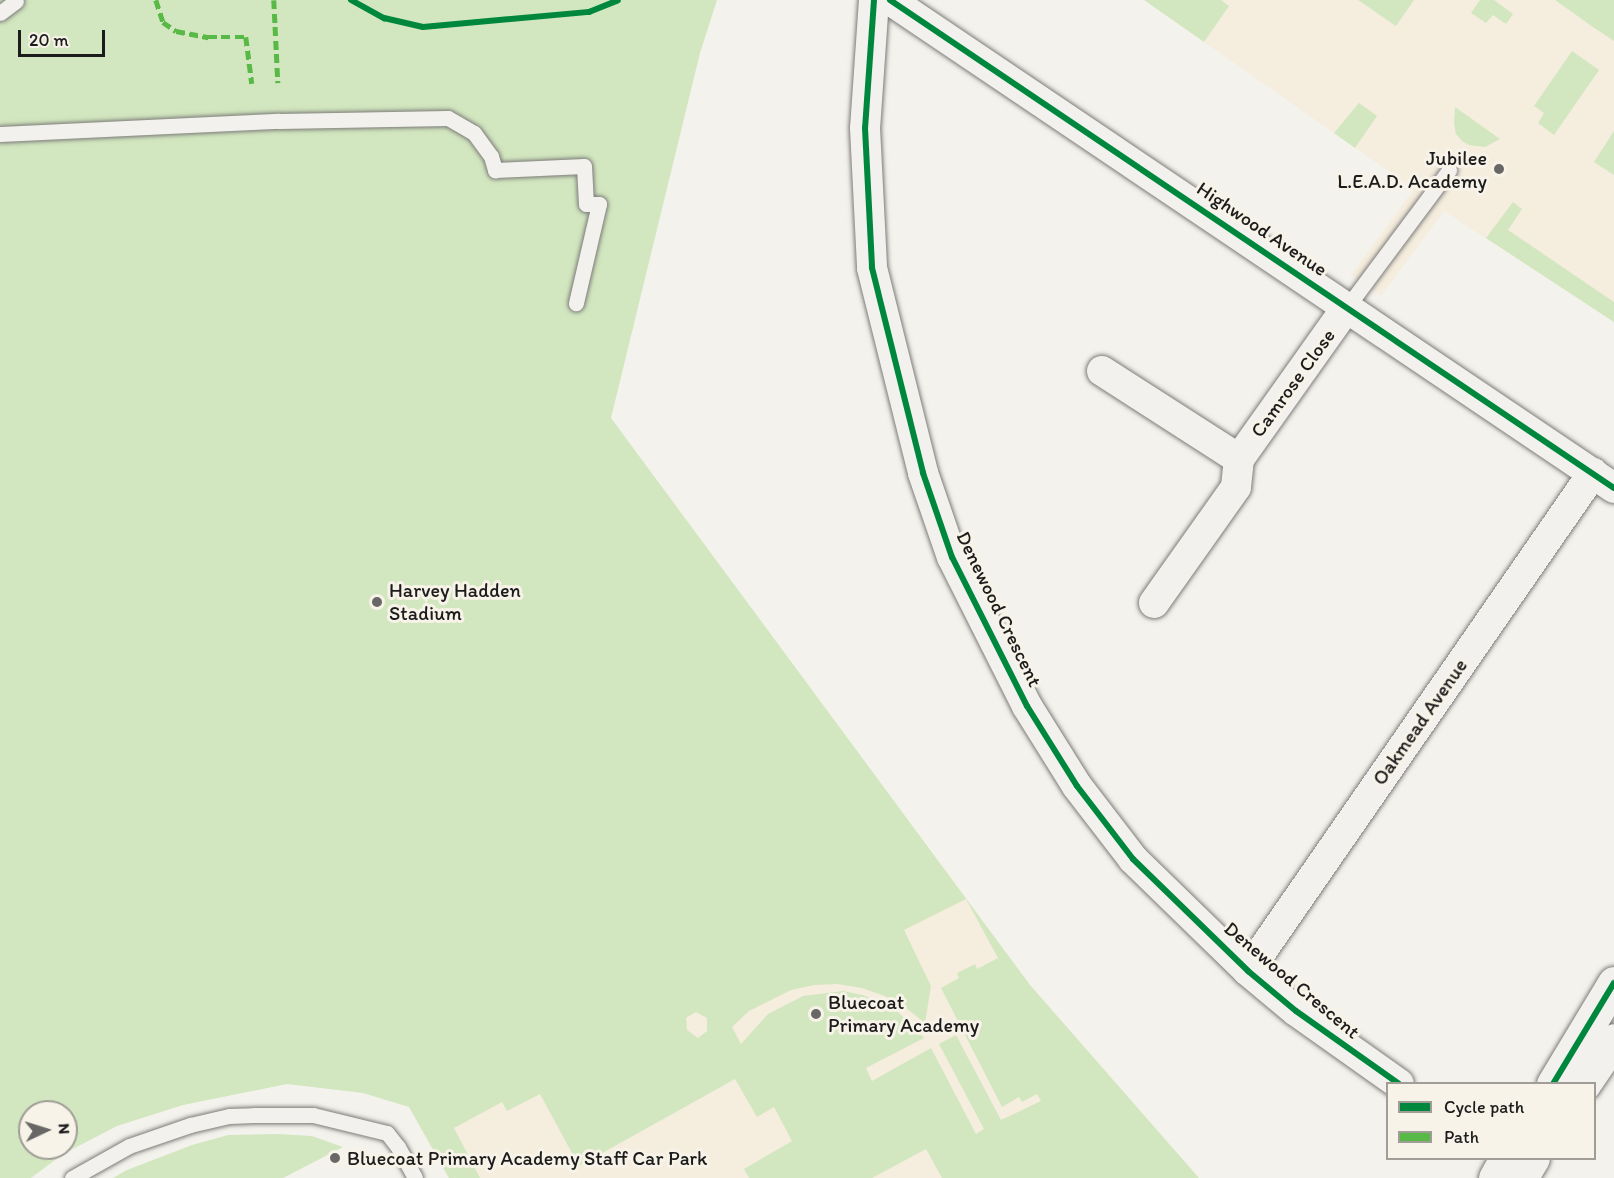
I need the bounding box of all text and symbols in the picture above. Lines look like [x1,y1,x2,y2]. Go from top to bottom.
scale bar [21,18,108,56]
text: 20 m [29,29,69,51]
place label: Jubilee L.E.A.D. Academy [1337,146,1487,193]
marker: Jubilee L.E.A.D. Academy [1492,162,1506,176]
street label: Highwood Avenue [1193,177,1331,281]
street label: Camrose Close [1246,324,1340,442]
street label: Denewood Crescent [951,527,1047,691]
place label: Harvey Hadden Stadium [389,578,521,625]
marker: Harvey Hadden Stadium [370,595,384,609]
street label: Oakmead Avenue [1367,654,1473,790]
street label: Denewood Crescent [1219,916,1365,1044]
place label: Bluecoat Primary Academy [828,990,979,1037]
marker: Bluecoat Primary Academy [809,1007,823,1021]
legend [1386,1082,1596,1160]
text: Cycle path [1444,1096,1524,1118]
north arrow [18,1100,78,1160]
text: N [55,1123,74,1135]
text: Path [1444,1126,1479,1148]
place label: Bluecoat Primary Academy Staff Car Park [347,1146,707,1170]
marker: Bluecoat Primary Academy Staff Car Park [328,1151,342,1165]

